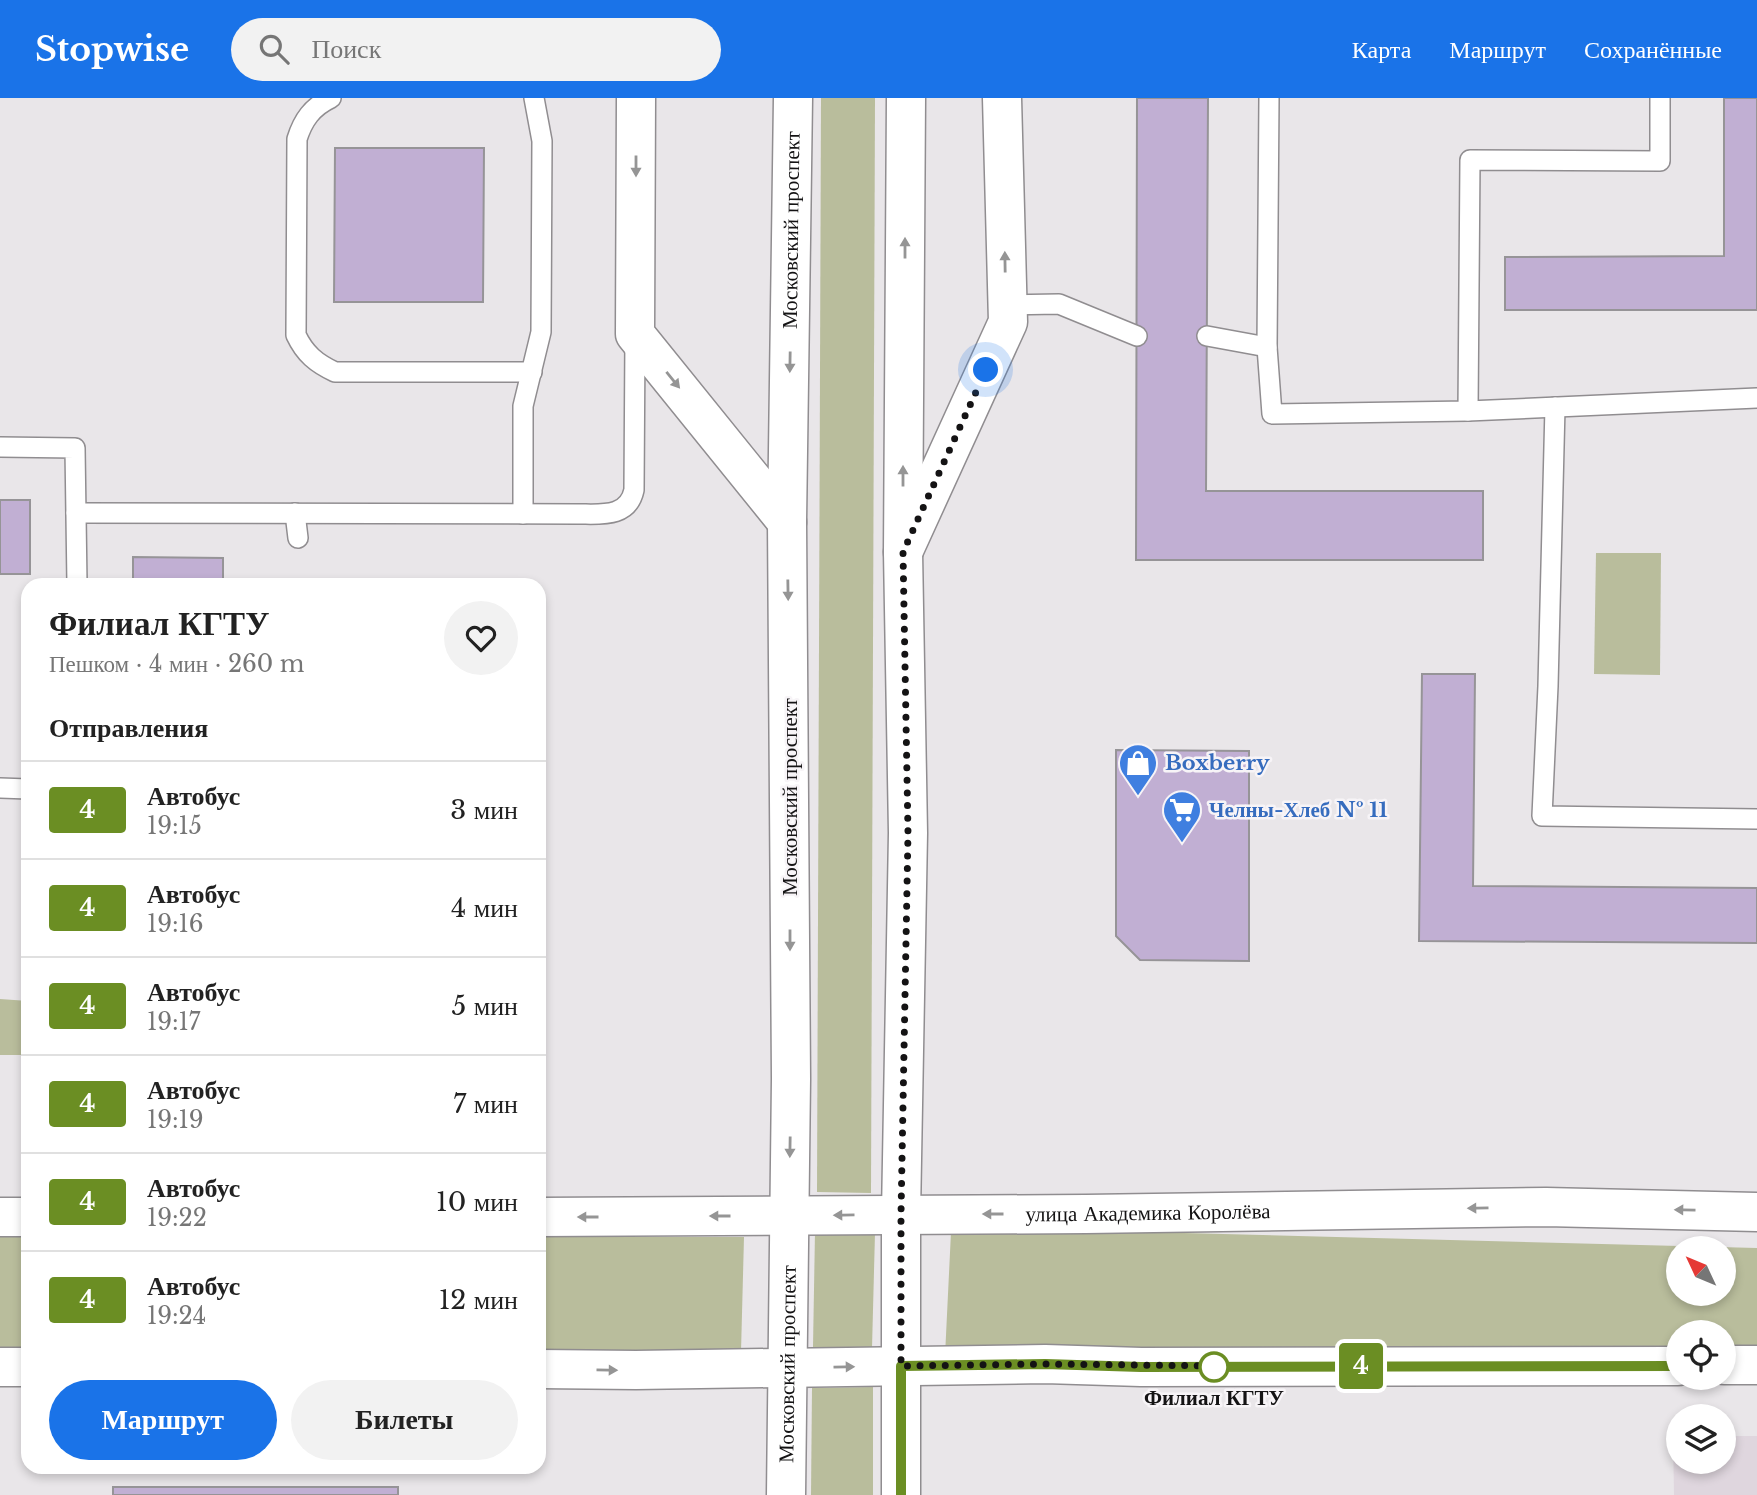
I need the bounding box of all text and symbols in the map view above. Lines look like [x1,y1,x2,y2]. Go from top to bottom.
search box [231,18,721,81]
text: Stopwise [35,29,189,70]
icon: search [255,30,293,68]
text: Поиск [311,33,381,65]
text: Карта [1352,35,1411,64]
text: Маршрут [1449,35,1546,64]
text: Сохранённые [1584,35,1722,64]
street label: Московский проспект [777,131,806,329]
one-way arrow [630,155,642,177]
one-way arrow [899,237,911,259]
one-way arrow [999,250,1011,272]
one-way arrow [784,351,795,373]
your location [968,352,1003,387]
one-way arrow [665,372,680,389]
one-way arrow [897,465,909,487]
one-way arrow [783,579,794,601]
button: heart [444,601,518,675]
text: Филиал КГТУ [49,603,269,644]
text: Пешком · 4 мин · 260 m [49,650,305,678]
street label: Московский проспект [777,698,803,896]
text: Отправления [49,712,208,744]
shop icon: Boxberry [1117,742,1159,797]
place label: Boxberry [1165,750,1270,776]
text: Автобус [147,780,240,812]
supermarket icon: Челны-Хлеб № 11 [1161,789,1203,844]
text: 3 мин [450,794,518,826]
text: 4 [80,795,95,824]
place label: Челны-Хлеб № 11 [1209,797,1388,823]
text: 19:15 [147,812,202,840]
text: Автобус [147,878,240,910]
text: 4 мин [451,892,518,924]
text: 4 [80,893,95,922]
text: 19:16 [147,910,204,938]
one-way arrow [784,929,796,951]
text: Автобус [147,976,240,1008]
text: 5 мин [451,990,518,1022]
text: 4 [80,991,95,1020]
text: 19:17 [147,1008,200,1036]
text: Автобус [147,1074,240,1106]
text: 7 мин [453,1088,518,1120]
text: 4 [80,1089,95,1118]
text: 19:19 [147,1106,204,1134]
one-way arrow [784,1136,795,1158]
text: Автобус [147,1172,240,1204]
text: 10 мин [436,1186,518,1218]
text: 4 [80,1187,95,1216]
street label: улица Академика Королёва [1025,1198,1271,1227]
one-way arrow [1466,1202,1488,1214]
text: 19:22 [147,1204,207,1232]
one-way arrow [1674,1205,1696,1216]
one-way arrow [982,1208,1004,1220]
one-way arrow [833,1209,855,1221]
one-way arrow [709,1210,731,1222]
one-way arrow [577,1211,599,1223]
north arrow [1666,1236,1736,1306]
map controls [1666,1236,1736,1474]
street label: Московский проспект [773,1265,802,1463]
text: Автобус [147,1270,240,1302]
text: 12 мин [439,1284,518,1316]
text: 4 [80,1285,95,1314]
text: 19:24 [147,1302,206,1330]
button: locate [1666,1320,1736,1390]
line badge: 4 [1338,1343,1384,1389]
text: 4 [1353,1351,1369,1380]
marker: Филиал КГТУ [1199,1352,1229,1382]
one-way arrow [833,1361,855,1373]
one-way arrow [596,1364,618,1375]
button: Маршрут [49,1380,277,1460]
button: Билеты [291,1380,518,1460]
place label: Филиал КГТУ [1144,1385,1284,1411]
button: layers [1666,1404,1736,1474]

